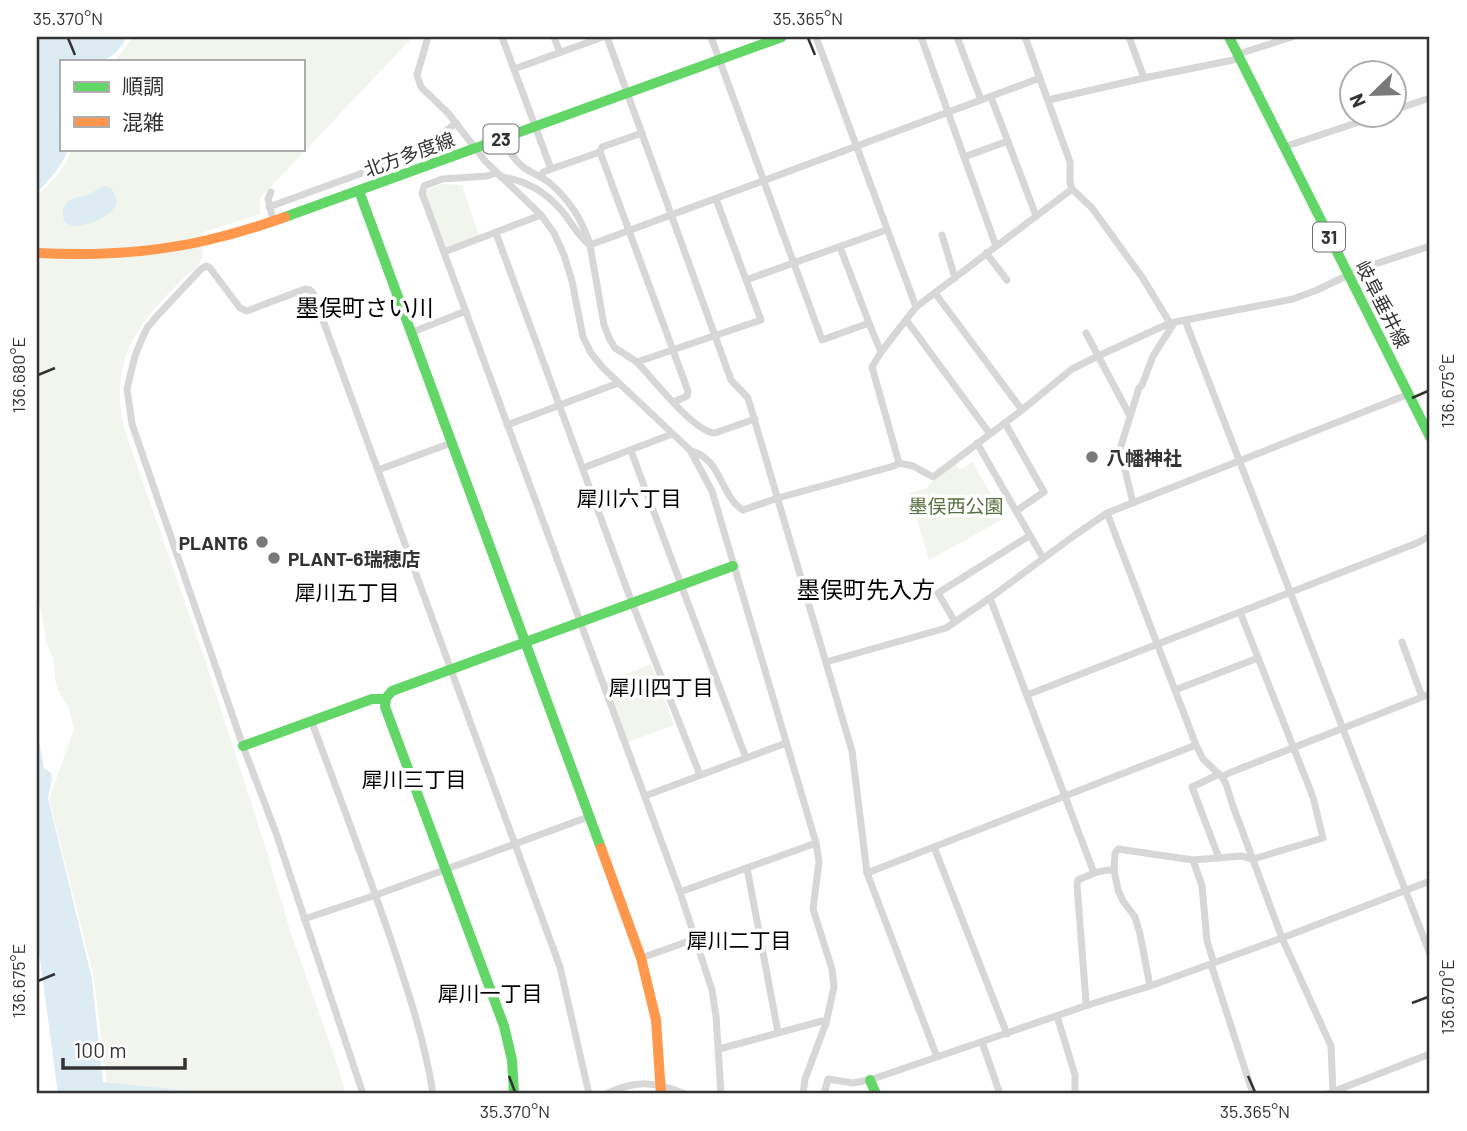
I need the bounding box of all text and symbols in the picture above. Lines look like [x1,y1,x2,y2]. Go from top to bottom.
text: 35.370°N [33,7,103,29]
text: 35.365°N [773,7,843,29]
legend [60,60,304,150]
north arrow [1338,60,1408,130]
text: 順調 [122,73,164,98]
text: N [1344,91,1370,111]
text: 混雑 [122,109,164,134]
road number: 23 [484,124,518,154]
street label: 北方多度線 [360,127,458,181]
road number: 31 [1313,222,1345,251]
street label: 岐阜垂井線 [1351,256,1415,352]
district label: 墨俣町さい川 [296,293,434,321]
text: 136.680°E [7,337,29,413]
text: 136.675°E [1436,354,1458,428]
place label: 八幡神社 [1106,446,1182,469]
marker: 八幡神社 [1084,449,1100,465]
district label: 犀川六丁目 [577,485,682,510]
park label: 墨俣西公園 [908,494,1004,517]
place label: PLANT6 [179,531,248,554]
marker: PLANT6 [254,534,270,550]
place label: PLANT-6瑞穂店 [288,547,420,570]
marker: PLANT-6瑞穂店 [266,550,282,566]
district label: 墨俣町先入方 [797,575,935,603]
district label: 犀川五丁目 [295,579,400,604]
district label: 犀川四丁目 [609,674,714,699]
district label: 犀川三丁目 [362,766,467,791]
district label: 犀川二丁目 [687,927,792,952]
text: 136.675°E [7,944,29,1018]
text: 136.670°E [1436,959,1458,1035]
district label: 犀川一丁目 [438,980,543,1005]
scale bar [63,1026,186,1070]
text: 100 m [74,1037,127,1062]
text: 35.370°N [480,1100,550,1122]
text: 35.365°N [1220,1100,1290,1122]

